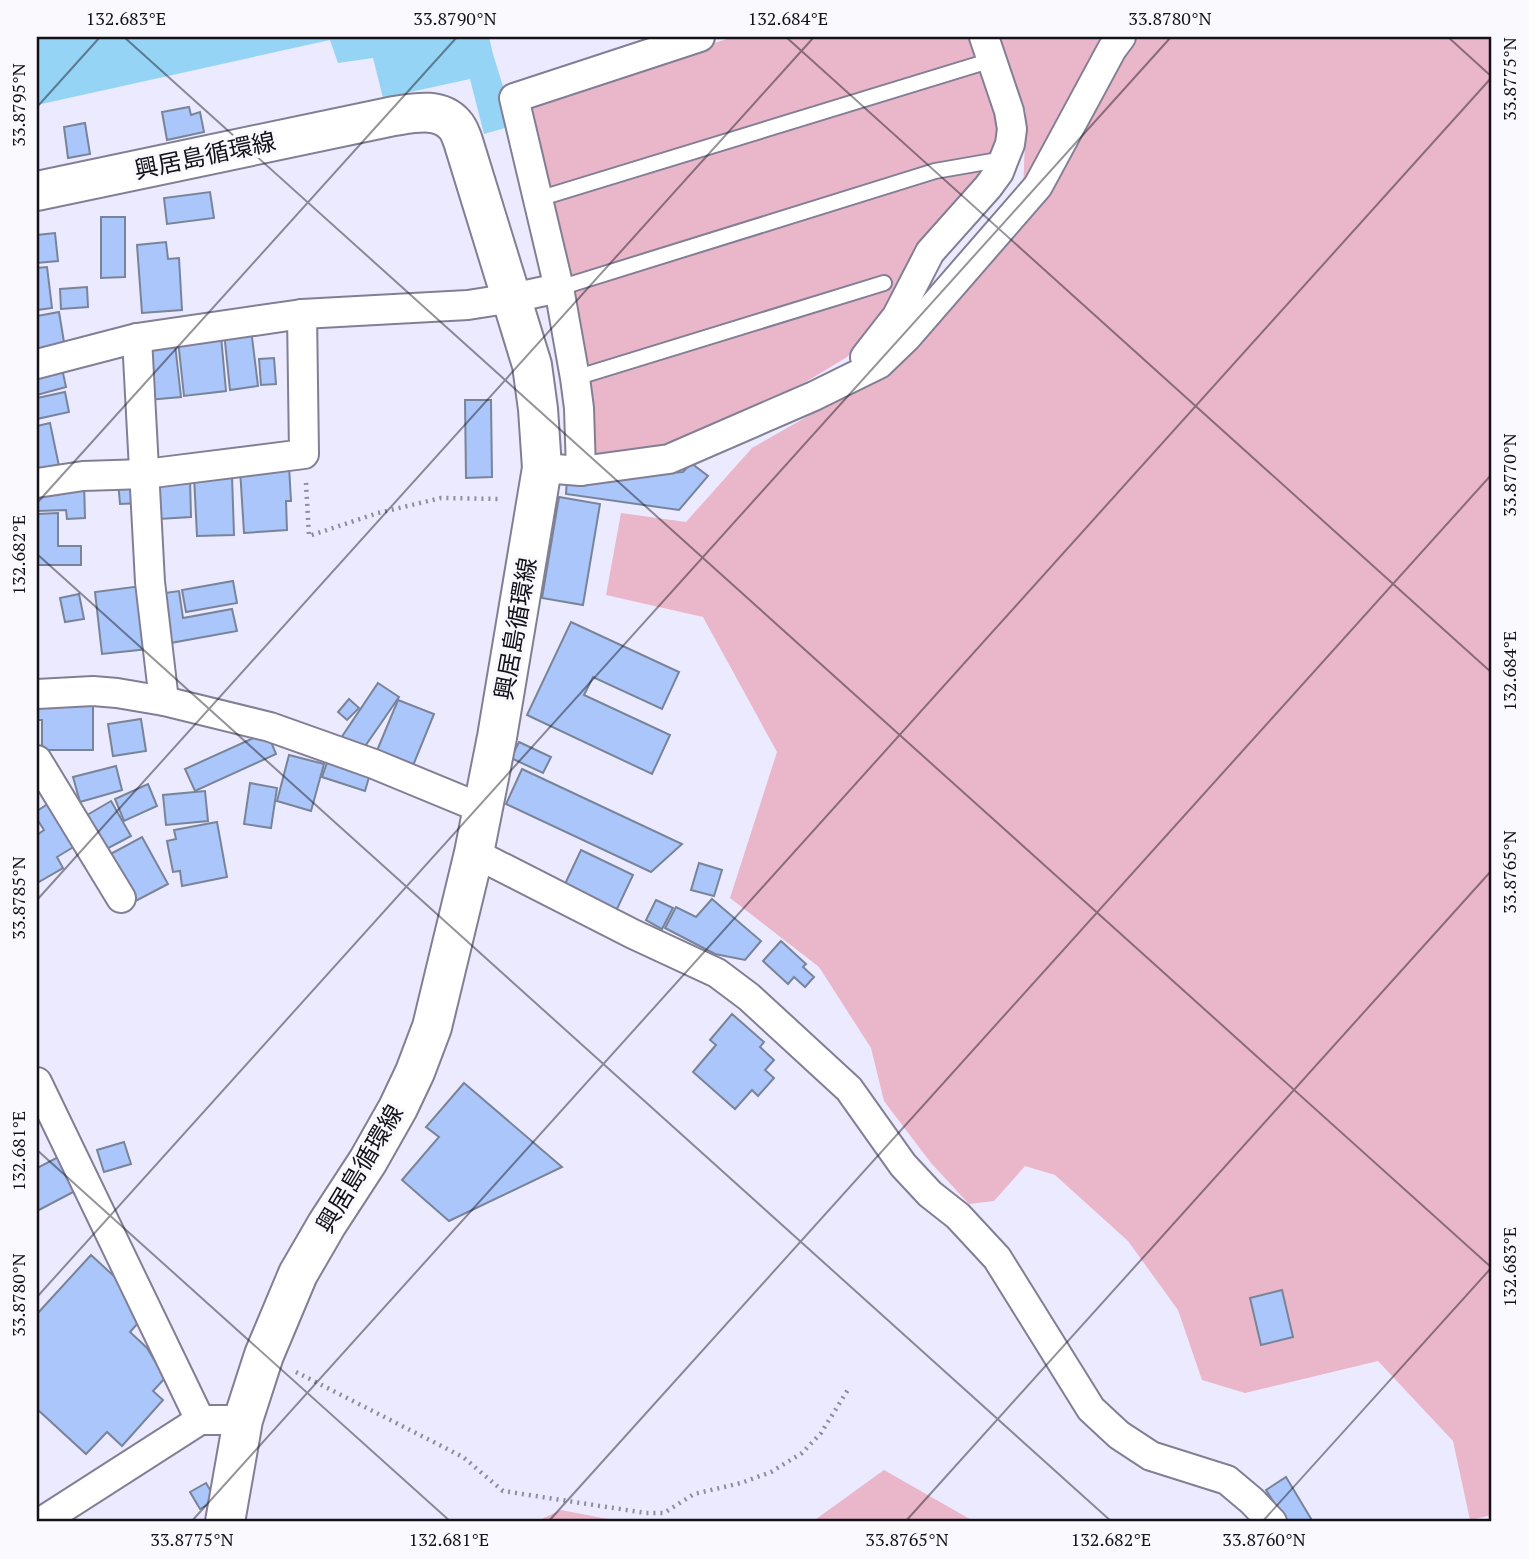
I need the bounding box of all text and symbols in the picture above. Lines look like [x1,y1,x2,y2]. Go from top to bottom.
text: 132.683°E [86,6,166,30]
text: 33.8790°N [413,6,497,30]
text: 132.684°E [748,6,828,30]
text: 33.8780°N [1128,6,1212,30]
text: 33.8775°N [1497,37,1521,121]
text: 33.8795°N [6,63,30,147]
street label: 興居島循環線 [131,124,279,186]
text: 33.8770°N [1497,433,1521,517]
text: 132.682°E [6,515,30,595]
street label: 興居島循環線 [487,555,543,703]
text: 132.684°E [1497,631,1521,711]
text: 33.8765°N [1497,830,1521,914]
text: 33.8785°N [6,856,30,940]
street label: 興居島循環線 [308,1099,410,1238]
text: 132.681°E [6,1111,30,1191]
text: 132.683°E [1497,1227,1521,1307]
text: 33.8780°N [6,1253,30,1337]
text: 33.8775°N [150,1527,234,1551]
text: 132.681°E [409,1527,489,1551]
text: 33.8765°N [865,1527,949,1551]
text: 132.682°E [1071,1527,1151,1551]
text: 33.8760°N [1222,1527,1306,1551]

